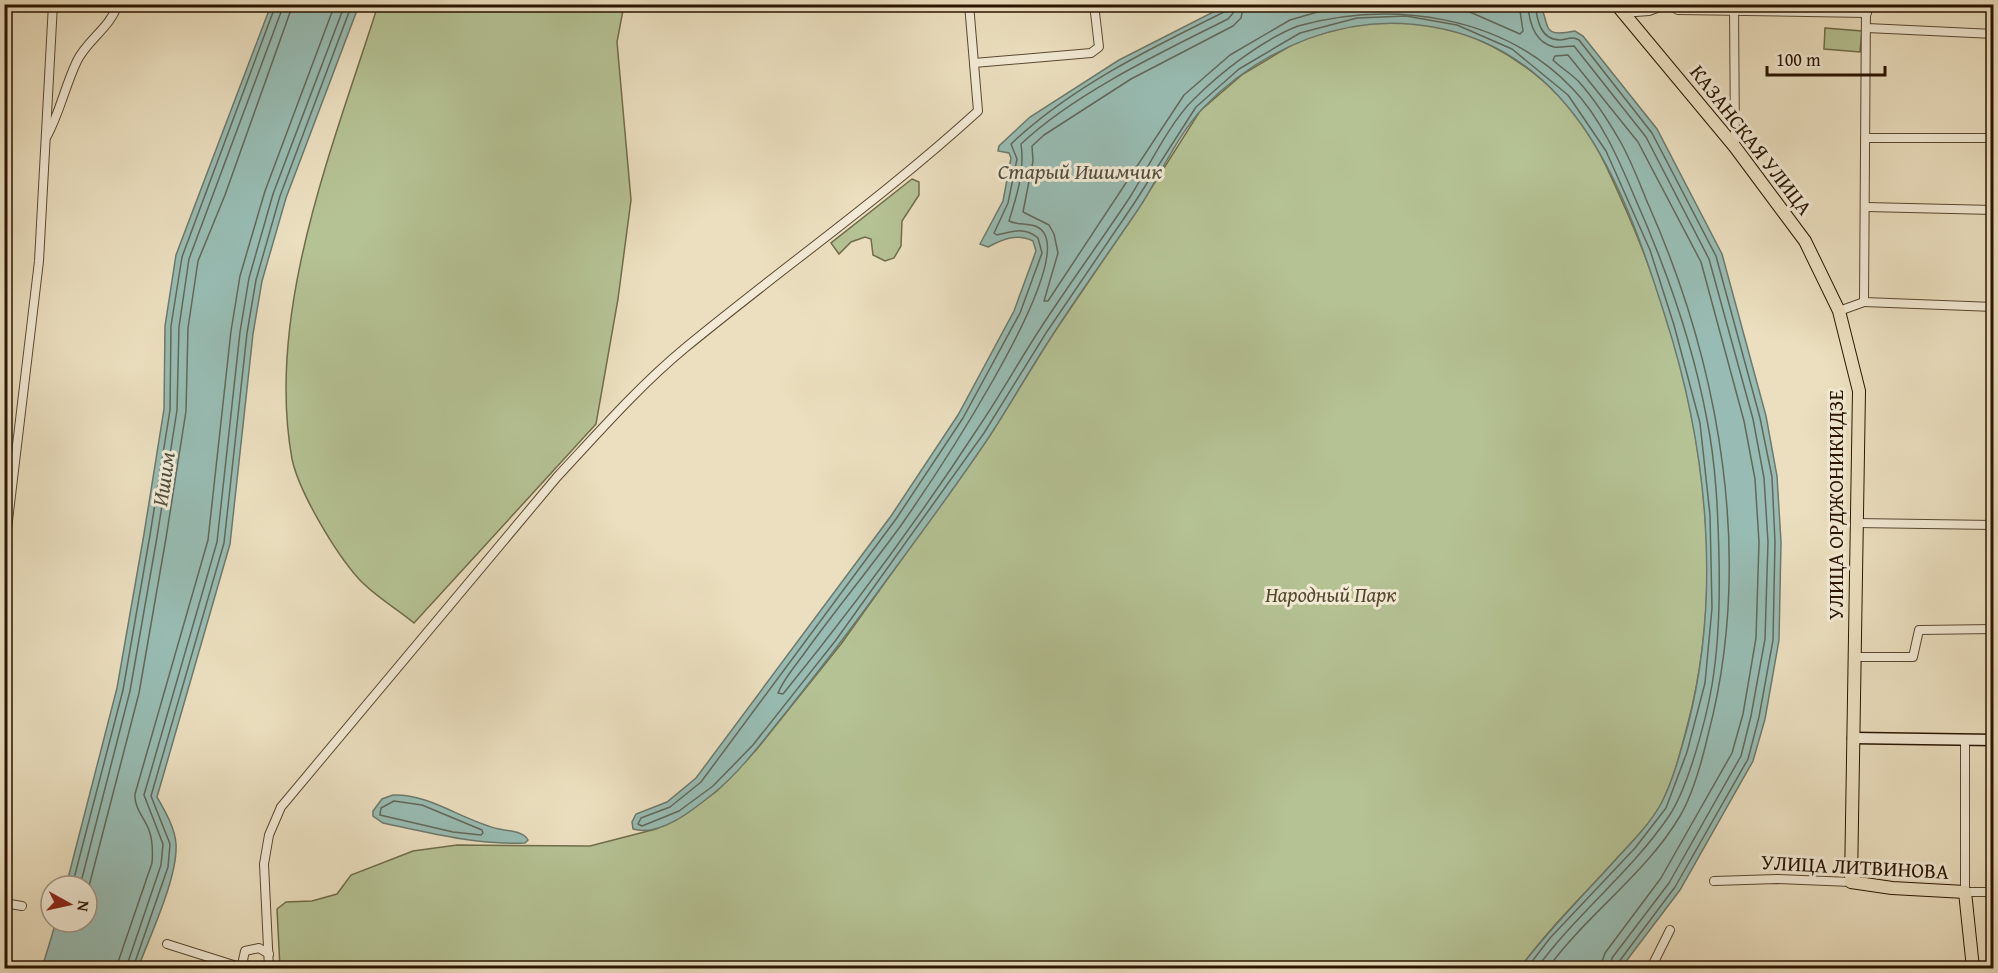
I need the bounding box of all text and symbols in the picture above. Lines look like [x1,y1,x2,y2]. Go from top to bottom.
scale bar [1767,39,1886,77]
text: 100 m [1776,46,1821,73]
street label: КАЗАНСКАЯ УЛИЦА [1683,58,1820,222]
water label: Старый Ишимчик [998,155,1162,187]
street label: УЛИЦА ОРДЖОНИКИДЗЕ [1820,390,1851,620]
water label: Ишим [143,449,183,508]
park label: Народный Парк [1265,579,1397,610]
street label: УЛИЦА ЛИТВИНОВА [1760,846,1950,887]
north arrow [39,874,99,934]
text: N [71,899,96,913]

